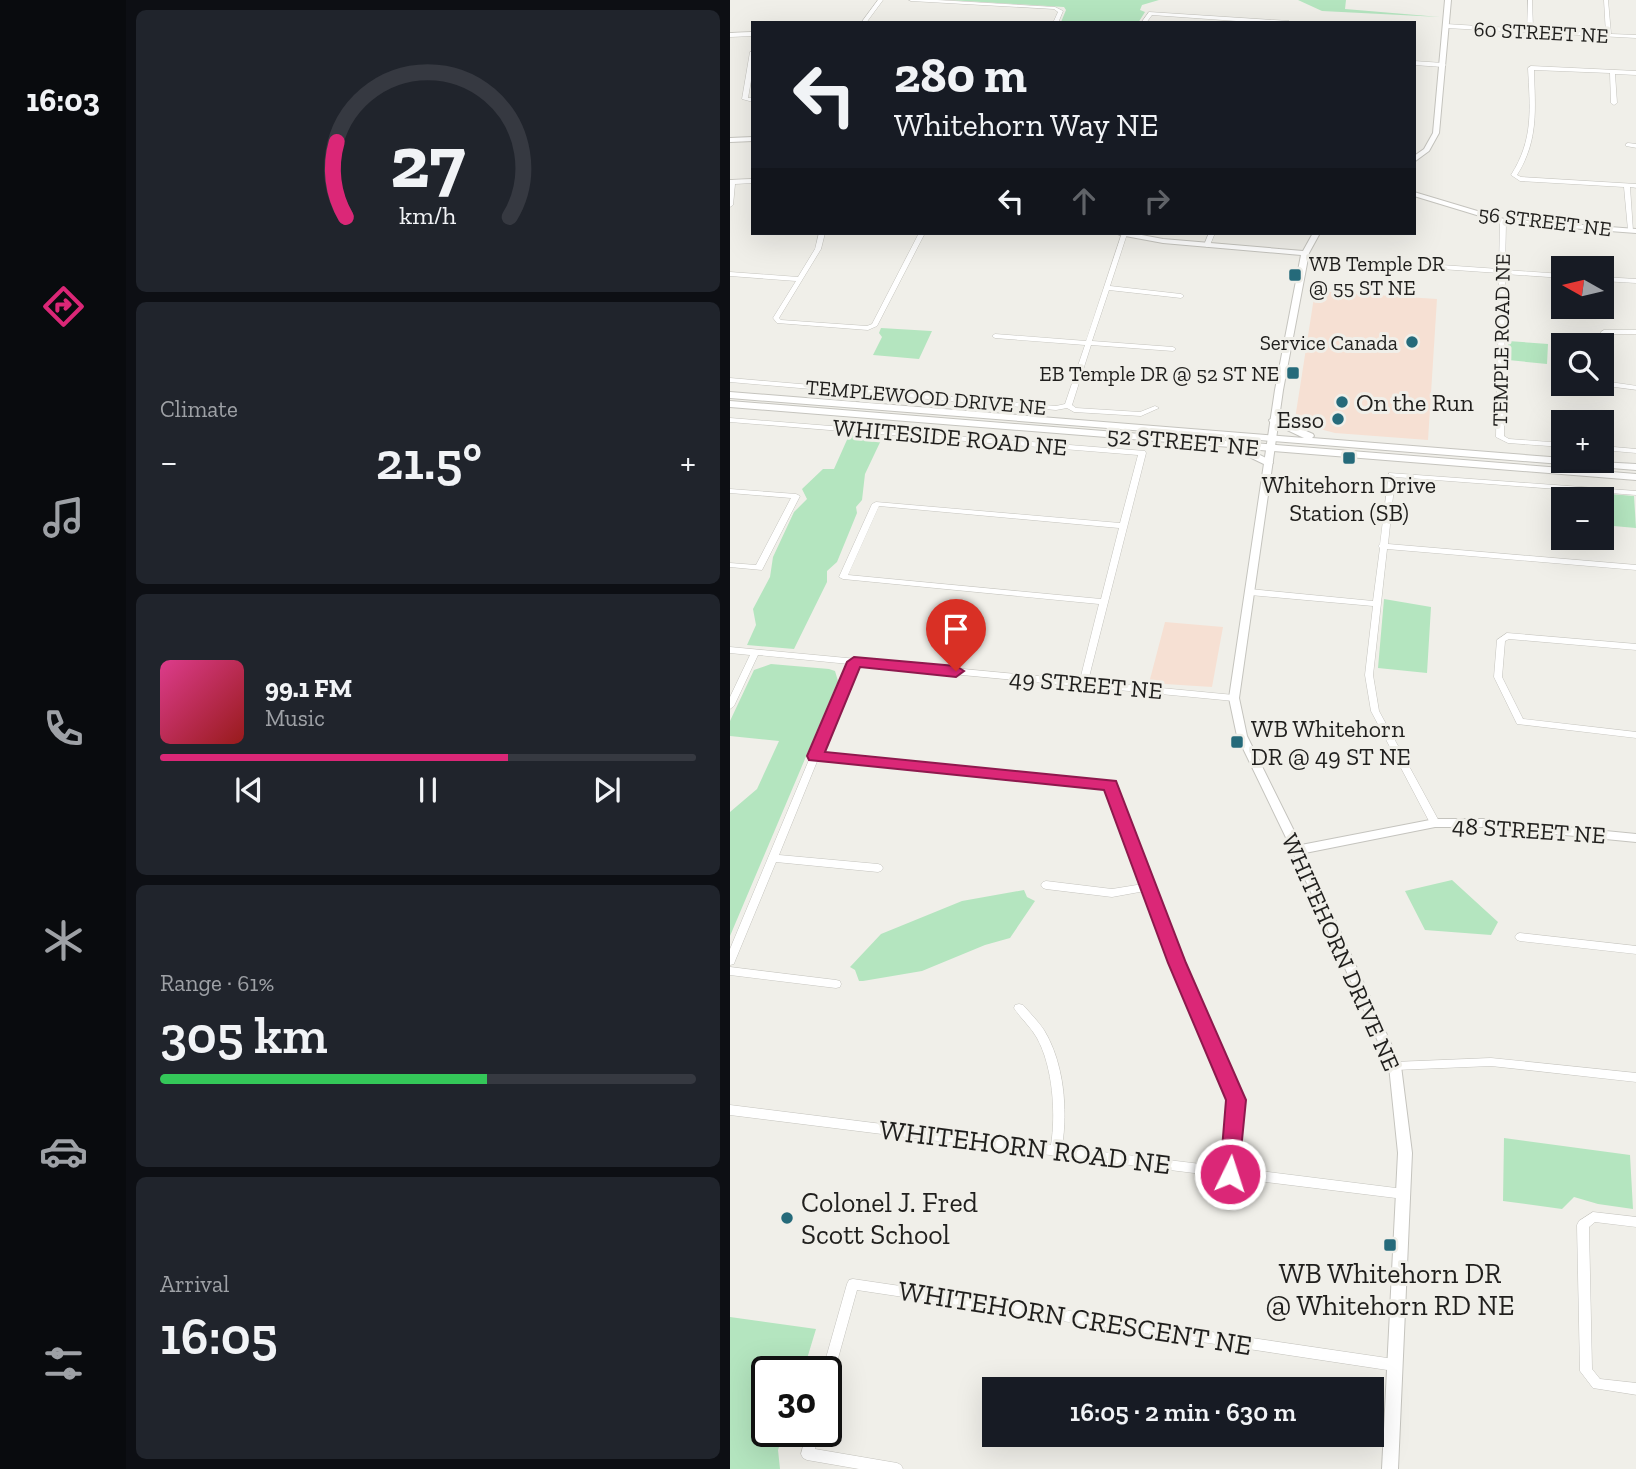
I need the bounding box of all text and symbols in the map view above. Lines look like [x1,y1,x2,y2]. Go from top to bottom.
street label: 60 STREET NE [1473,16,1609,48]
text: 280 m [894,46,1027,105]
icon: left [779,49,870,140]
text: 16:03 [26,81,100,119]
text: Whitehorn Way NE [894,106,1159,144]
text: 27 [390,118,466,206]
icon: left [992,182,1030,220]
icon: ahead [1065,182,1103,220]
icon: right [1138,182,1176,220]
text: km/h [399,200,457,230]
street label: 56 STREET NE [1477,200,1613,242]
place label: WB Temple DR @ 55 ST NE [1309,251,1445,300]
street label: TEMPLE ROAD NE [1487,253,1515,427]
north arrow [1551,256,1614,318]
map controls [1551,256,1614,550]
marker: WB Temple DR @ 55 ST NE [1287,267,1303,283]
icon: directions [39,282,88,331]
place label: Service Canada [1260,330,1398,355]
button: search [1551,333,1614,396]
marker: Service Canada [1404,334,1420,350]
place label: EB Temple DR @ 52 ST NE [1039,361,1279,386]
marker: EB Temple DR @ 52 ST NE [1285,365,1301,381]
street label: TEMPLEWOOD DRIVE NE [805,374,1047,420]
place label: On the Run [1356,388,1474,417]
marker: On the Run [1334,394,1350,410]
text: Climate [160,395,238,423]
place label: Esso [1277,405,1324,434]
button: + [1551,410,1614,473]
marker: Esso [1330,411,1346,427]
street label: WHITESIDE ROAD NE [832,412,1068,462]
street label: 52 STREET NE [1106,420,1260,462]
text: 21.5° [376,430,482,492]
text: − [160,439,178,485]
text: + [680,439,696,485]
marker: Whitehorn Drive Station (SB) [1341,450,1357,466]
place label: Whitehorn Drive Station (SB) [1262,470,1436,527]
button: − [1551,487,1614,550]
icon: music [39,493,88,542]
pin [926,599,986,671]
icon: arrive [937,610,975,648]
street label: 49 STREET NE [1008,663,1164,705]
text: 99.1 FM [265,672,352,704]
icon: phone [39,704,88,753]
text: Music [265,704,325,732]
place label: WB Whitehorn DR @ 49 ST NE [1251,714,1411,771]
marker: WB Whitehorn DR @ 49 ST NE [1229,734,1245,750]
icon: previous [230,771,268,809]
icon: pause [409,771,447,809]
icon: next [588,771,626,809]
street label: 48 STREET NE [1451,810,1607,850]
street label: WHITEHORN DRIVE NE [1276,829,1406,1075]
icon: climate [39,916,88,965]
text: Range · 61% [160,969,274,997]
text: 305 km [160,1004,328,1066]
street label: WHITEHORN ROAD NE [877,1113,1173,1181]
icon: car [39,1127,88,1176]
position arrow [1193,1137,1267,1211]
place label: Colonel J. Fred Scott School [801,1186,978,1251]
marker: Colonel J. Fred Scott School [779,1210,795,1226]
marker: WB Whitehorn DR @ Whitehorn RD NE [1382,1237,1398,1253]
place label: WB Whitehorn DR @ Whitehorn RD NE [1266,1257,1514,1322]
text: Arrival [160,1270,229,1298]
street label: WHITEHORN CRESCENT NE [896,1274,1254,1362]
text: 16:05 [160,1305,278,1367]
icon: filters [39,1339,88,1388]
speed limit sign: 30 [751,1356,842,1447]
text: 16:05 · 2 min · 630 m [1070,1396,1296,1428]

